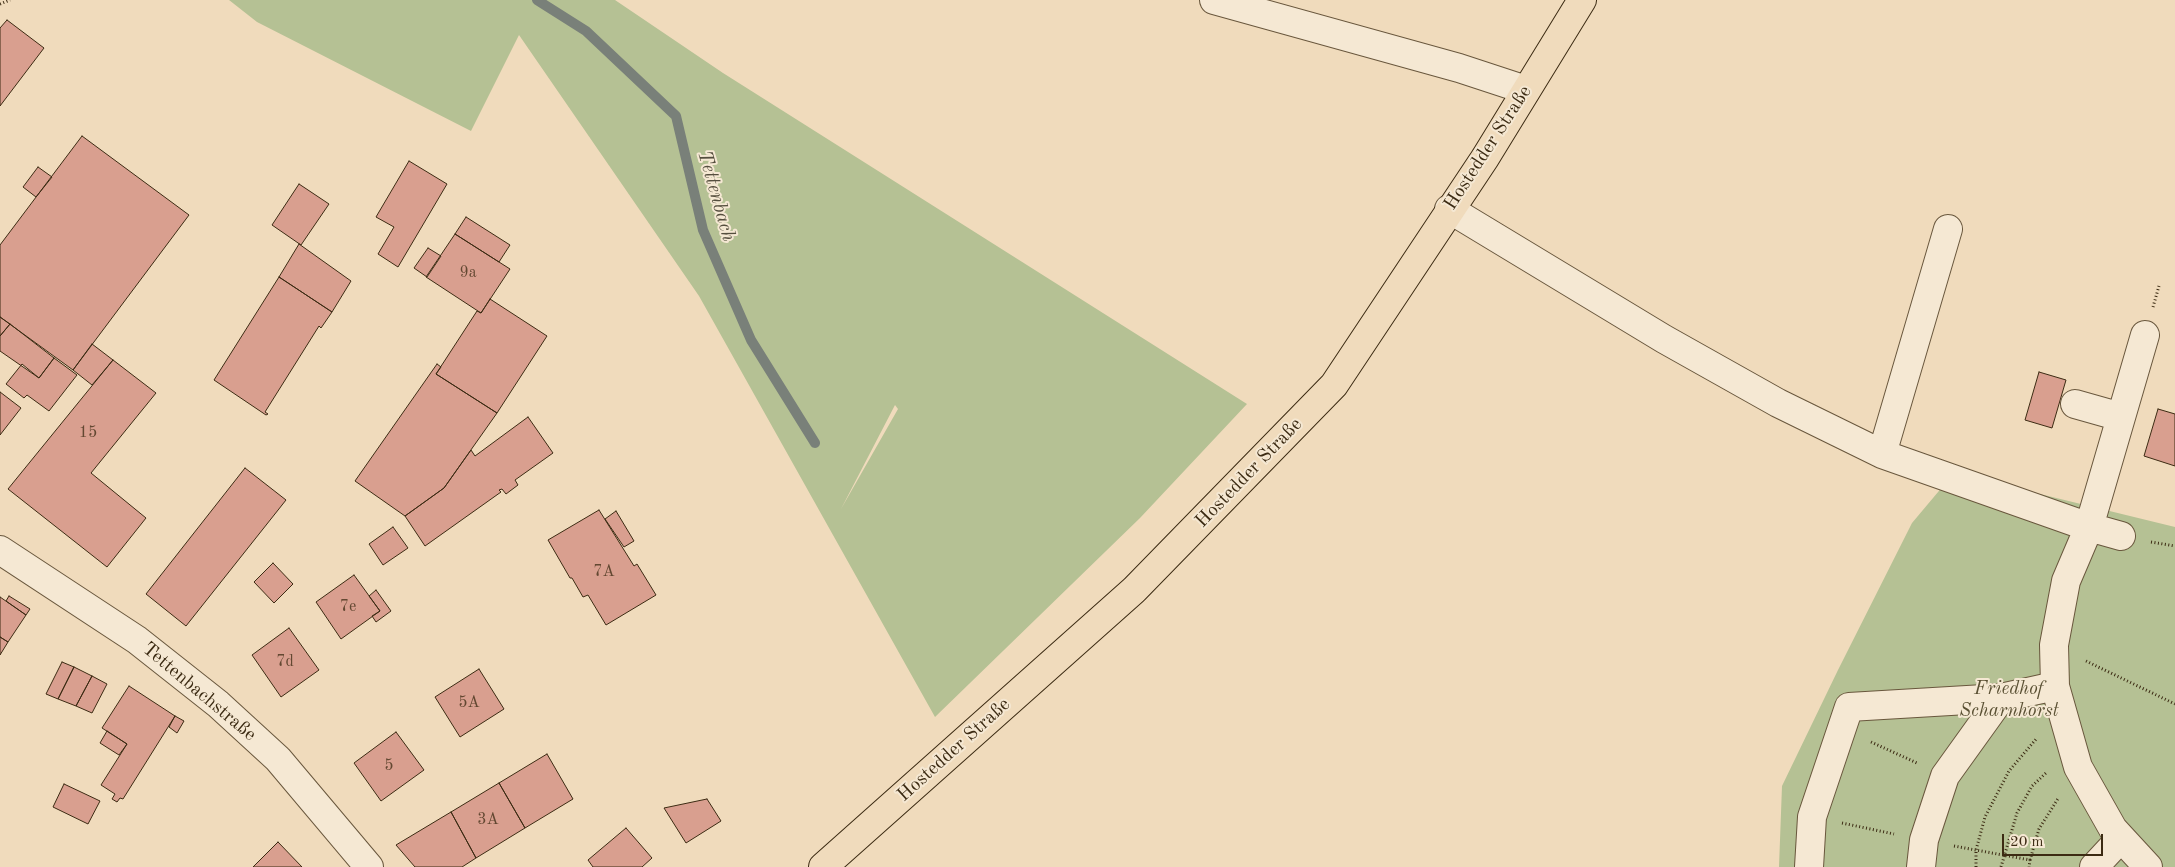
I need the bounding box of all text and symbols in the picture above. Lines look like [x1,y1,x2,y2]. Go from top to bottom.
street label: Hostedder Straße [1439,81,1537,215]
water label: Tettenbach [692,148,740,244]
house number: 9a [459,263,477,283]
street label: Hostedder Straße [1191,413,1307,533]
house number: 15 [79,423,97,443]
house number: 7A [593,562,615,582]
house number: 7e [340,597,356,617]
street label: Tettenbachstraße [137,638,261,746]
house number: 7d [276,652,294,672]
park label: Friedhof Scharnhorst [1959,678,2059,722]
house number: 5A [458,693,480,713]
street label: Hostedder Straße [893,693,1015,807]
house number: 5 [384,756,394,776]
house number: 3A [477,810,499,830]
scale bar [2005,824,2106,856]
text: 20 m [2010,835,2044,850]

